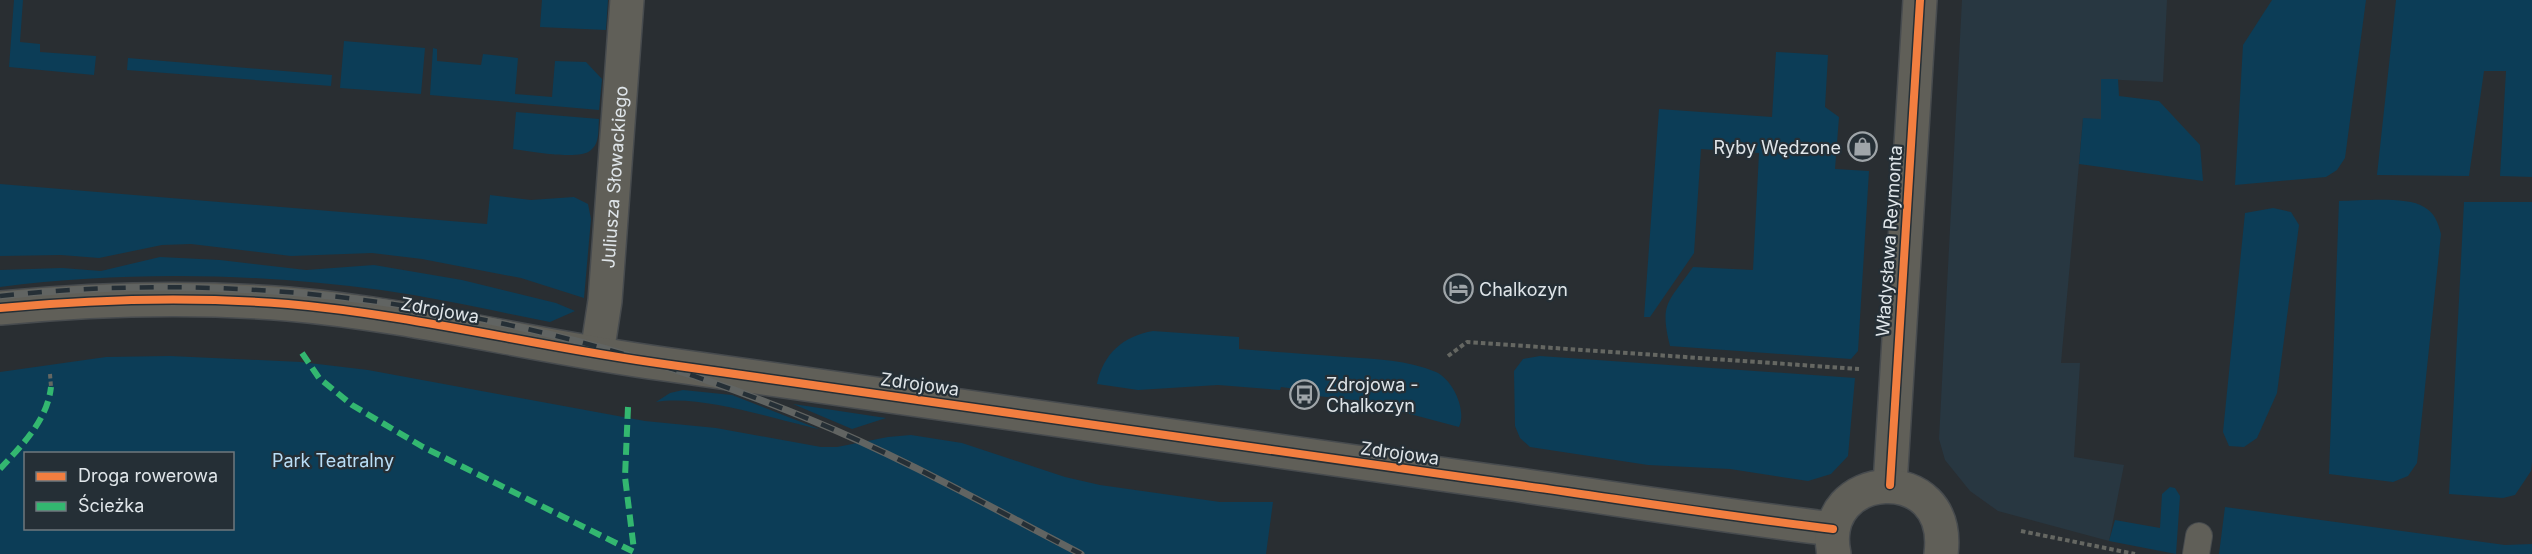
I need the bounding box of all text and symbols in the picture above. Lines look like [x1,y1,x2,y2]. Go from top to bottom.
street label: Juliusza Słowackiego [597,85,631,269]
shop icon: Ryby Wędzone [1846,131,1878,163]
place label: Ryby Wędzone [1713,137,1841,158]
street label: Władysława Reymonta [1872,144,1906,338]
hotel icon: Chalkozyn [1442,273,1474,305]
place label: Chalkozyn [1479,279,1568,300]
street label: Zdrojowa [399,293,481,327]
street label: Zdrojowa [879,368,961,400]
place label: Zdrojowa - Chalkozyn [1326,374,1419,416]
bus stop icon: Zdrojowa - Chalkozyn [1289,378,1321,410]
street label: Zdrojowa [1359,437,1441,469]
park label: Park Teatralny [272,450,394,471]
legend [24,452,234,530]
text: Droga rowerowa [78,465,218,486]
text: Ścieżka [78,494,144,516]

